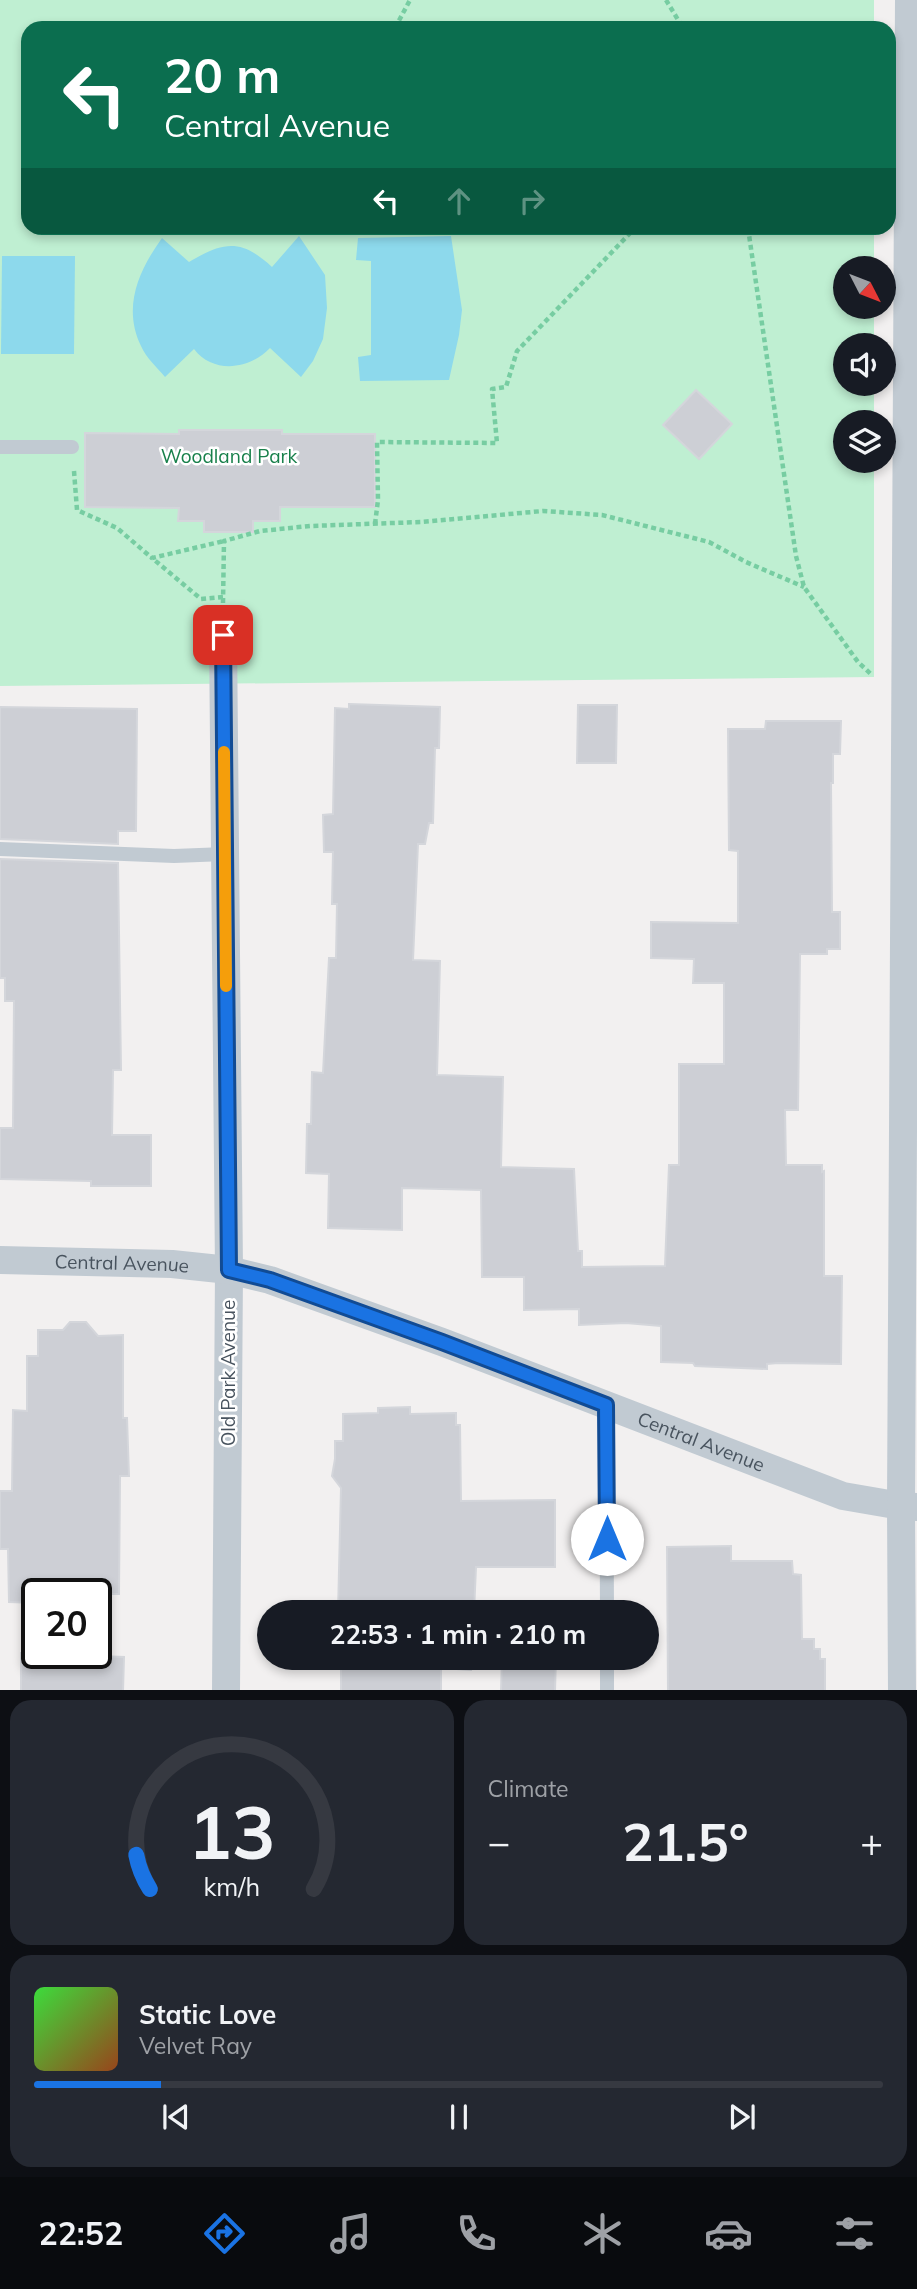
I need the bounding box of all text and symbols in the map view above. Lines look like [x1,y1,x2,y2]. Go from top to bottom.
text: 20 m [164,44,280,105]
icon: left [49,49,140,140]
text: Central Avenue [164,105,390,145]
icon: left [367,182,405,220]
icon: ahead [440,182,478,220]
icon: right [513,182,551,220]
north arrow [833,256,896,318]
map controls [833,256,896,473]
button: sound [833,333,896,396]
button: layers [833,410,896,473]
park label: Woodland Park [161,444,297,468]
pin [193,605,253,665]
icon: arrive [204,616,242,654]
street label: Central Avenue [54,1249,190,1278]
street label: Old Park Avenue [216,1300,240,1446]
street label: Central Avenue [634,1406,768,1477]
position arrow [570,1502,644,1576]
speed limit sign: 20 [21,1578,112,1669]
text: 22:53 · 1 min · 210 m [330,1618,586,1651]
text: Climate [488,1774,569,1803]
text: 13 [188,1786,275,1877]
text: 21.5° [622,1809,748,1874]
text: − [488,1818,510,1866]
text: + [860,1818,883,1866]
text: km/h [203,1870,260,1901]
text: Static Love [139,1998,276,2031]
text: Velvet Ray [139,2031,252,2060]
icon: previous [157,2098,195,2136]
icon: pause [440,2098,478,2136]
icon: next [723,2098,761,2136]
icon: directions [200,2209,249,2258]
icon: music [326,2209,375,2258]
icon: phone [452,2209,501,2258]
icon: climate [578,2209,627,2258]
icon: car [704,2209,753,2258]
icon: filters [830,2209,879,2258]
text: 22:52 [38,2213,123,2253]

